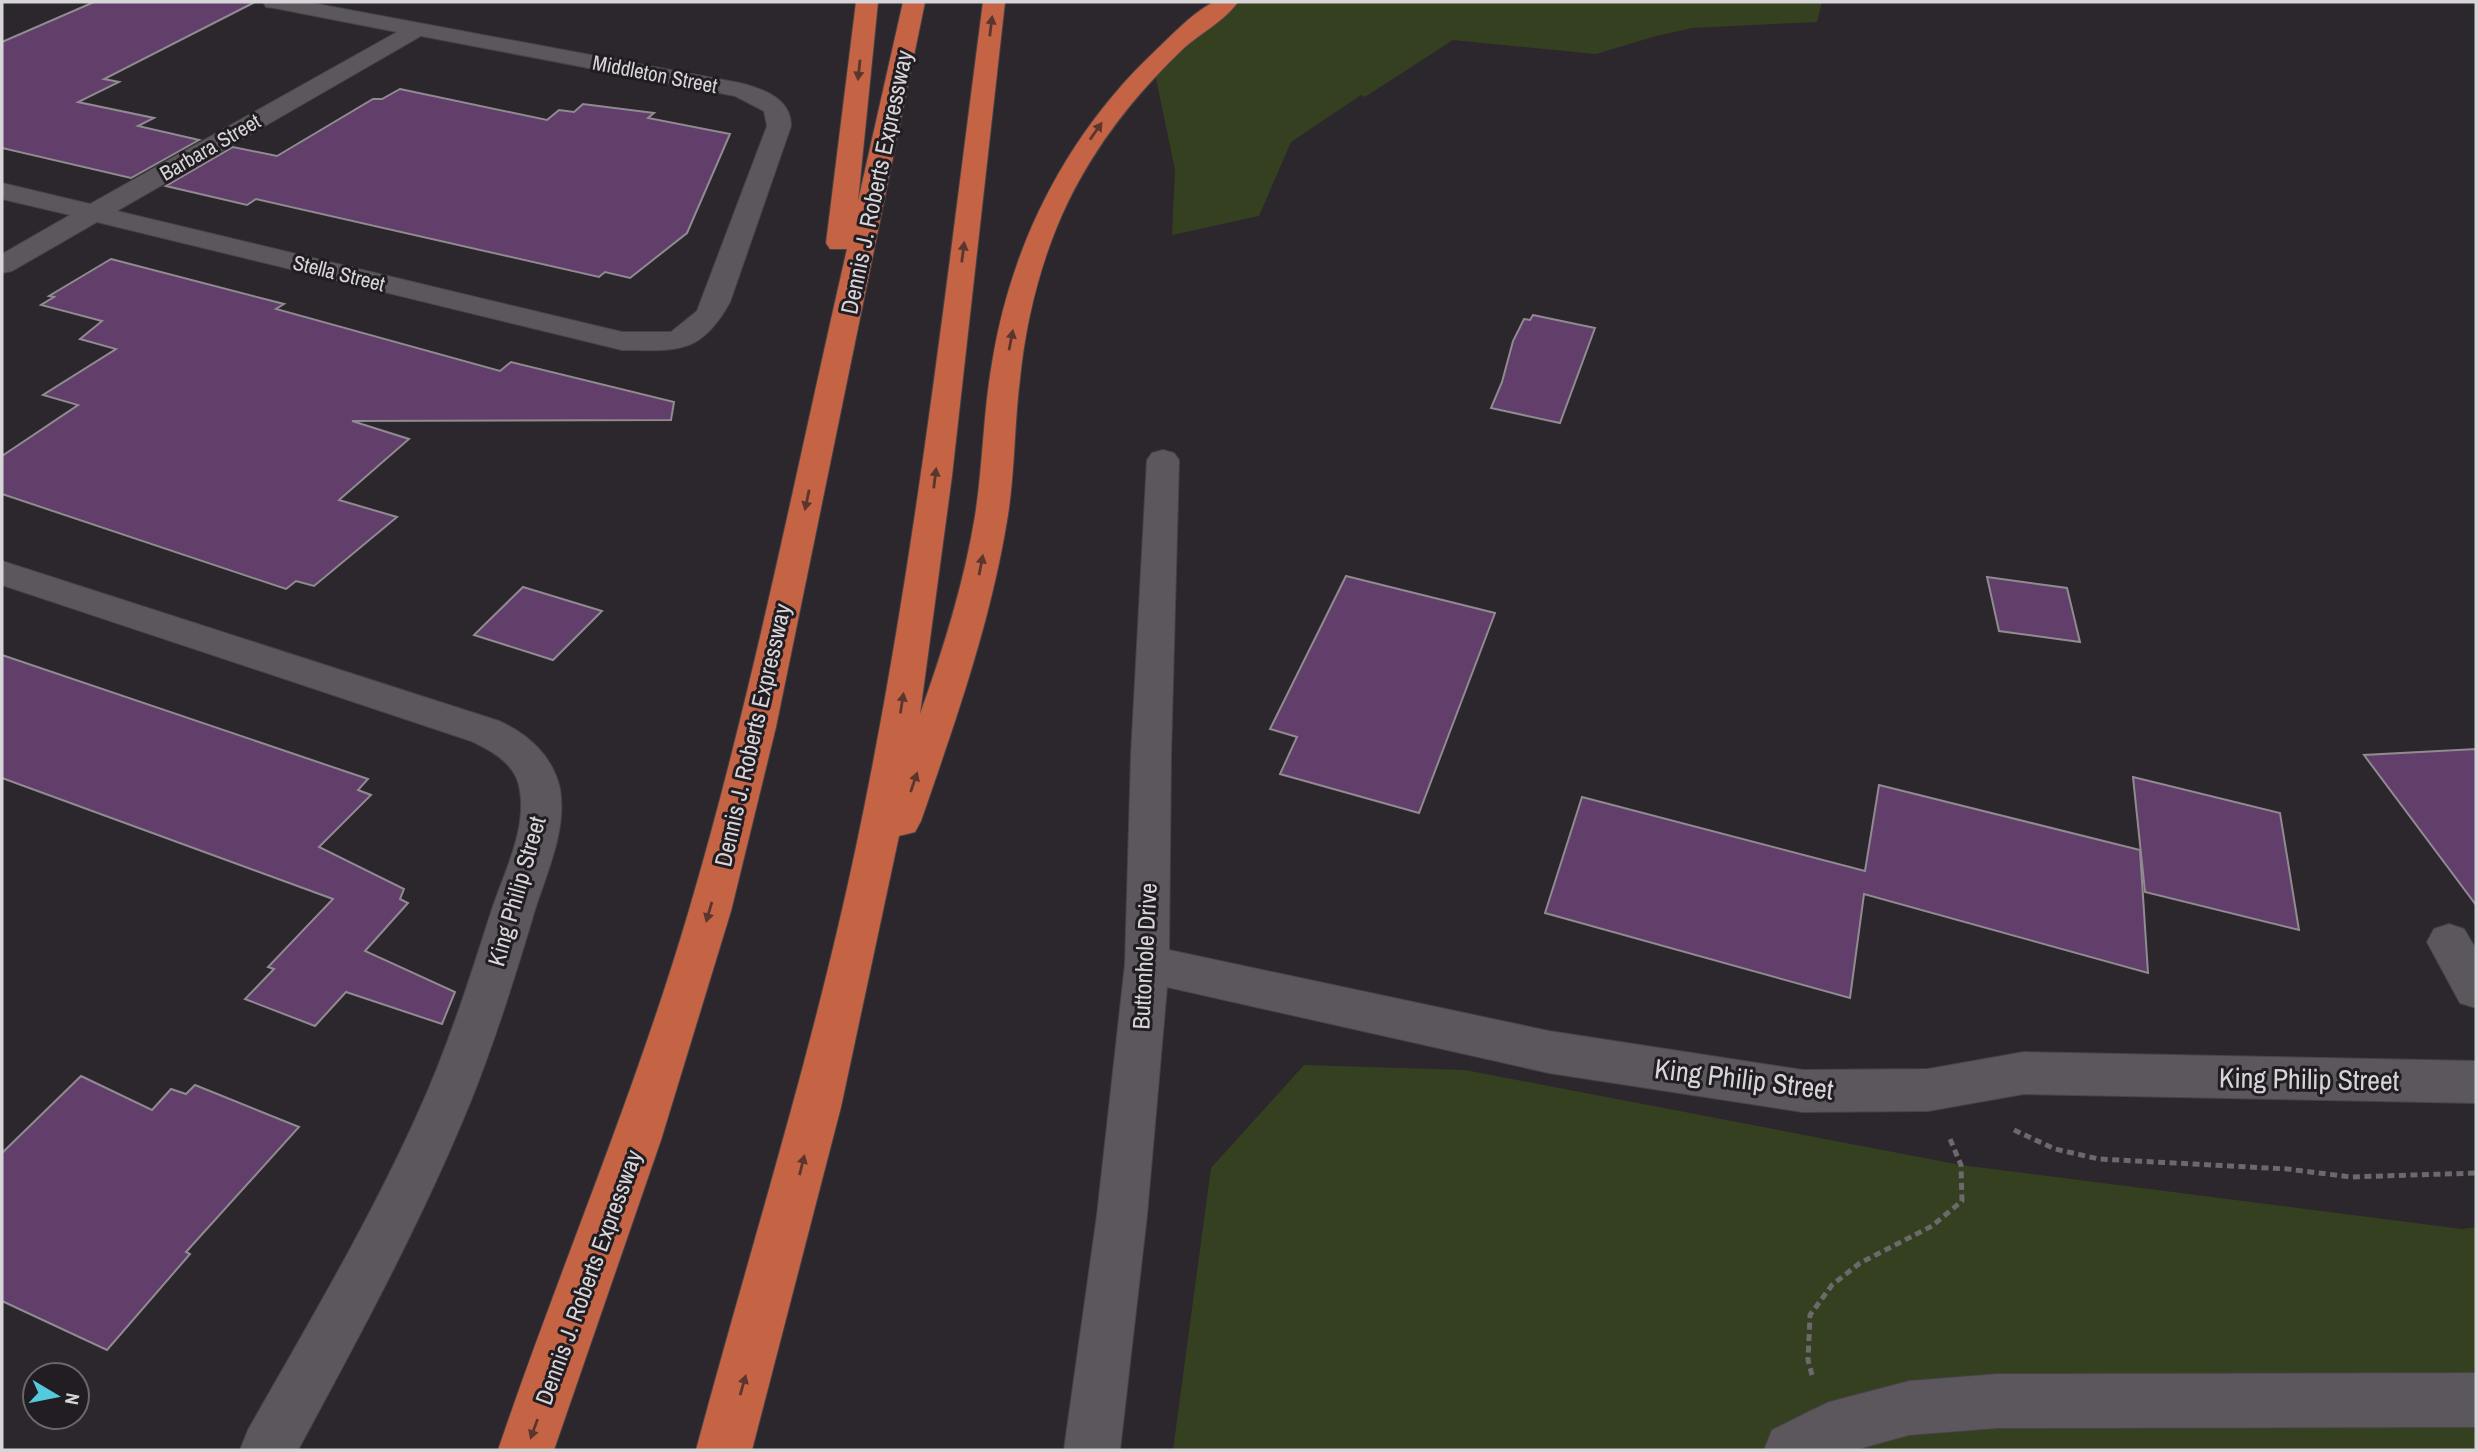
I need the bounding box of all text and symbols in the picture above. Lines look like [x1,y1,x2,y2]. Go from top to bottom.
one-way arrow [985,15,996,37]
street label: Dennis J. Roberts Expressway [832,47,920,317]
street label: Middleton Street [590,48,720,100]
one-way arrow [854,59,865,81]
street label: Barbara Street [154,106,266,188]
one-way arrow [1089,122,1103,140]
one-way arrow [958,241,969,263]
street label: Stella Street [290,248,388,298]
one-way arrow [1006,328,1017,350]
one-way arrow [930,467,941,489]
one-way arrow [801,489,812,511]
one-way arrow [976,554,987,576]
street label: Dennis J. Roberts Expressway [706,600,798,870]
one-way arrow [897,692,908,714]
one-way arrow [909,772,920,793]
street label: King Philip Street [479,812,553,970]
street label: Buttonhole Drive [1124,882,1164,1030]
one-way arrow [704,901,714,922]
street label: King Philip Street [1652,1049,1836,1109]
street label: King Philip Street [2219,1058,2399,1100]
street label: Dennis J. Roberts Expressway [527,1145,649,1409]
one-way arrow [797,1154,808,1176]
north arrow [21,1361,91,1431]
one-way arrow [738,1374,748,1395]
text: N [59,1391,87,1407]
one-way arrow [528,1418,539,1439]

